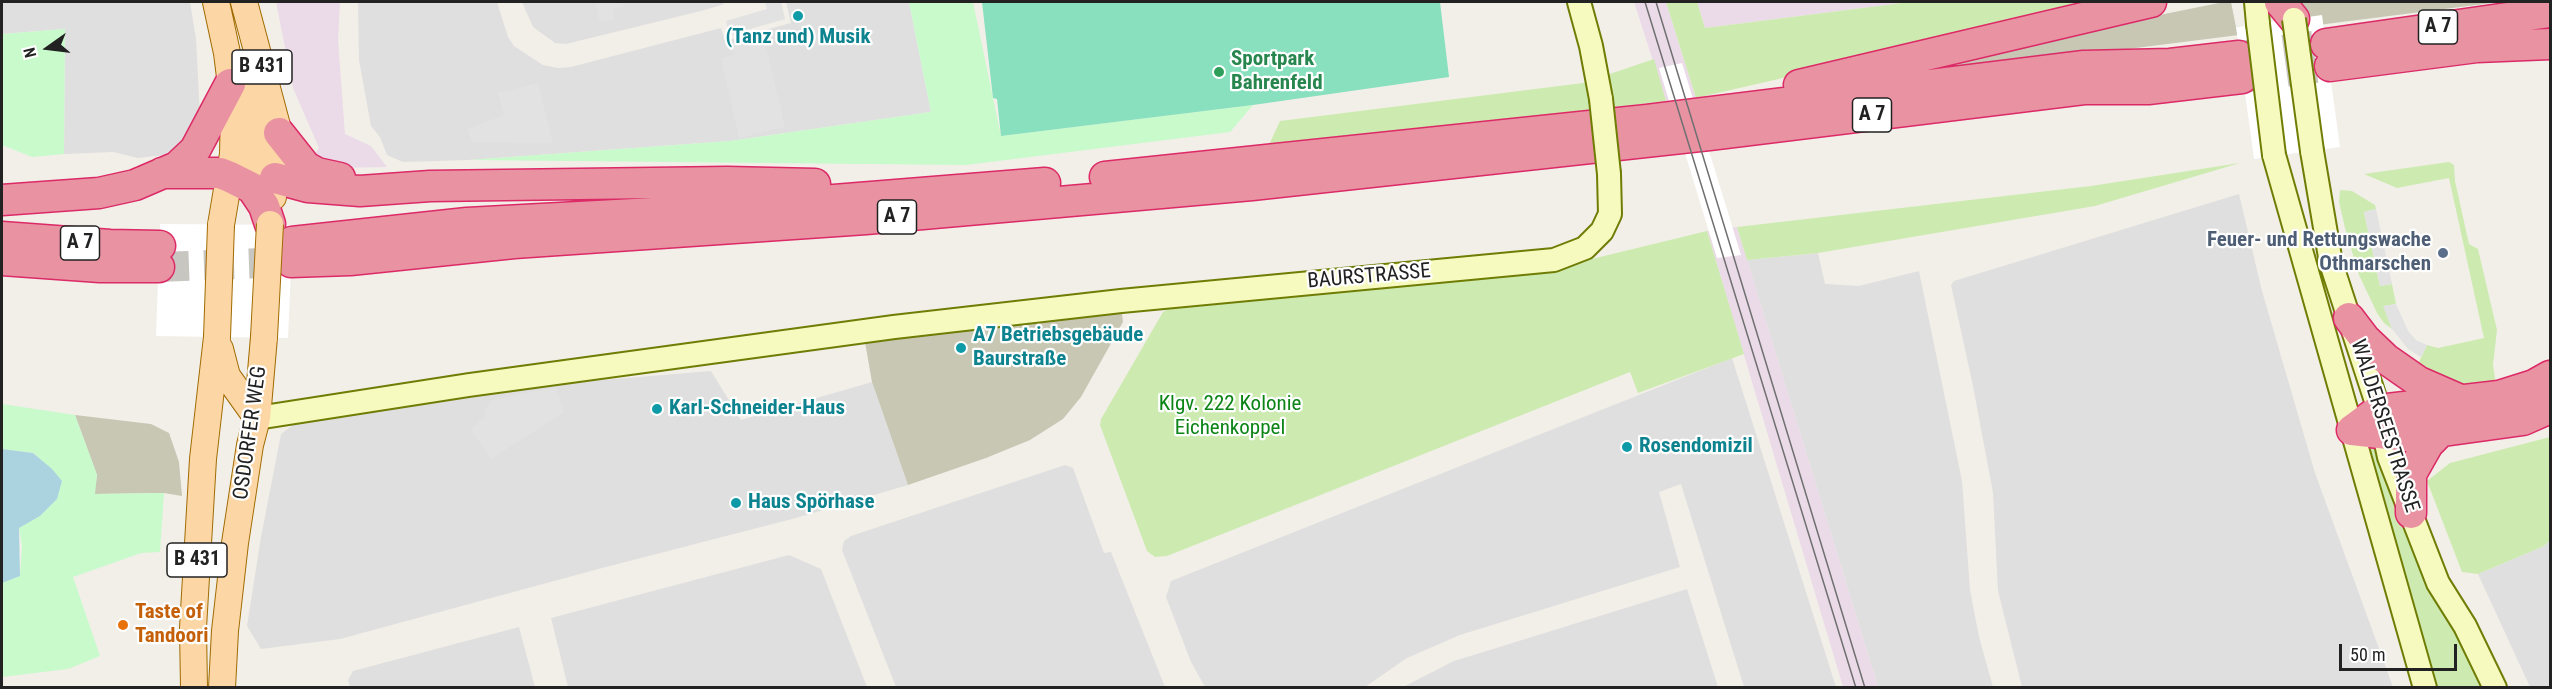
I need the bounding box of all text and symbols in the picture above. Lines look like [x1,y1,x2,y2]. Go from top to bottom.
marker: (Tanz und) Musik [791,9,805,23]
road number: A 7 [2418,10,2458,44]
north arrow [18,18,78,78]
place label: (Tanz und) Musik [726,25,870,51]
text: N [20,45,40,60]
place label: Sportpark Bahrenfeld [1231,47,1323,97]
road number: B 431 [232,50,292,84]
marker: Sportpark Bahrenfeld [1212,65,1226,79]
road number: A 7 [1852,98,1892,132]
road number: A 7 [878,200,916,234]
road number: A 7 [60,226,100,260]
place label: Feuer- und Rettungswache Othmarschen [2207,228,2431,278]
marker: Feuer- und Rettungswache Othmarschen [2436,246,2450,260]
street label: BAURSTRASSE [1306,259,1432,295]
place label: A7 Betriebsgebäude Baurstraße [973,323,1143,373]
street label: WALDERSEESTRASSE [2344,336,2424,516]
marker: A7 Betriebsgebäude Baurstraße [954,341,968,355]
street label: OSDORFER WEG [229,365,273,501]
park label: Klgv. 222 Kolonie Eichenkoppel [1159,392,1301,442]
place label: Karl-Schneider-Haus [669,396,845,422]
marker: Karl-Schneider-Haus [650,402,664,416]
place label: Rosendomizil [1639,434,1753,460]
marker: Rosendomizil [1620,440,1634,454]
place label: Haus Spörhase [748,490,874,516]
marker: Haus Spörhase [729,496,743,510]
road number: B 431 [167,543,227,577]
place label: Taste of Tandoori [135,600,208,650]
marker: Taste of Tandoori [116,618,130,632]
scale bar [2342,632,2460,670]
text: 50 m [2350,644,2385,665]

